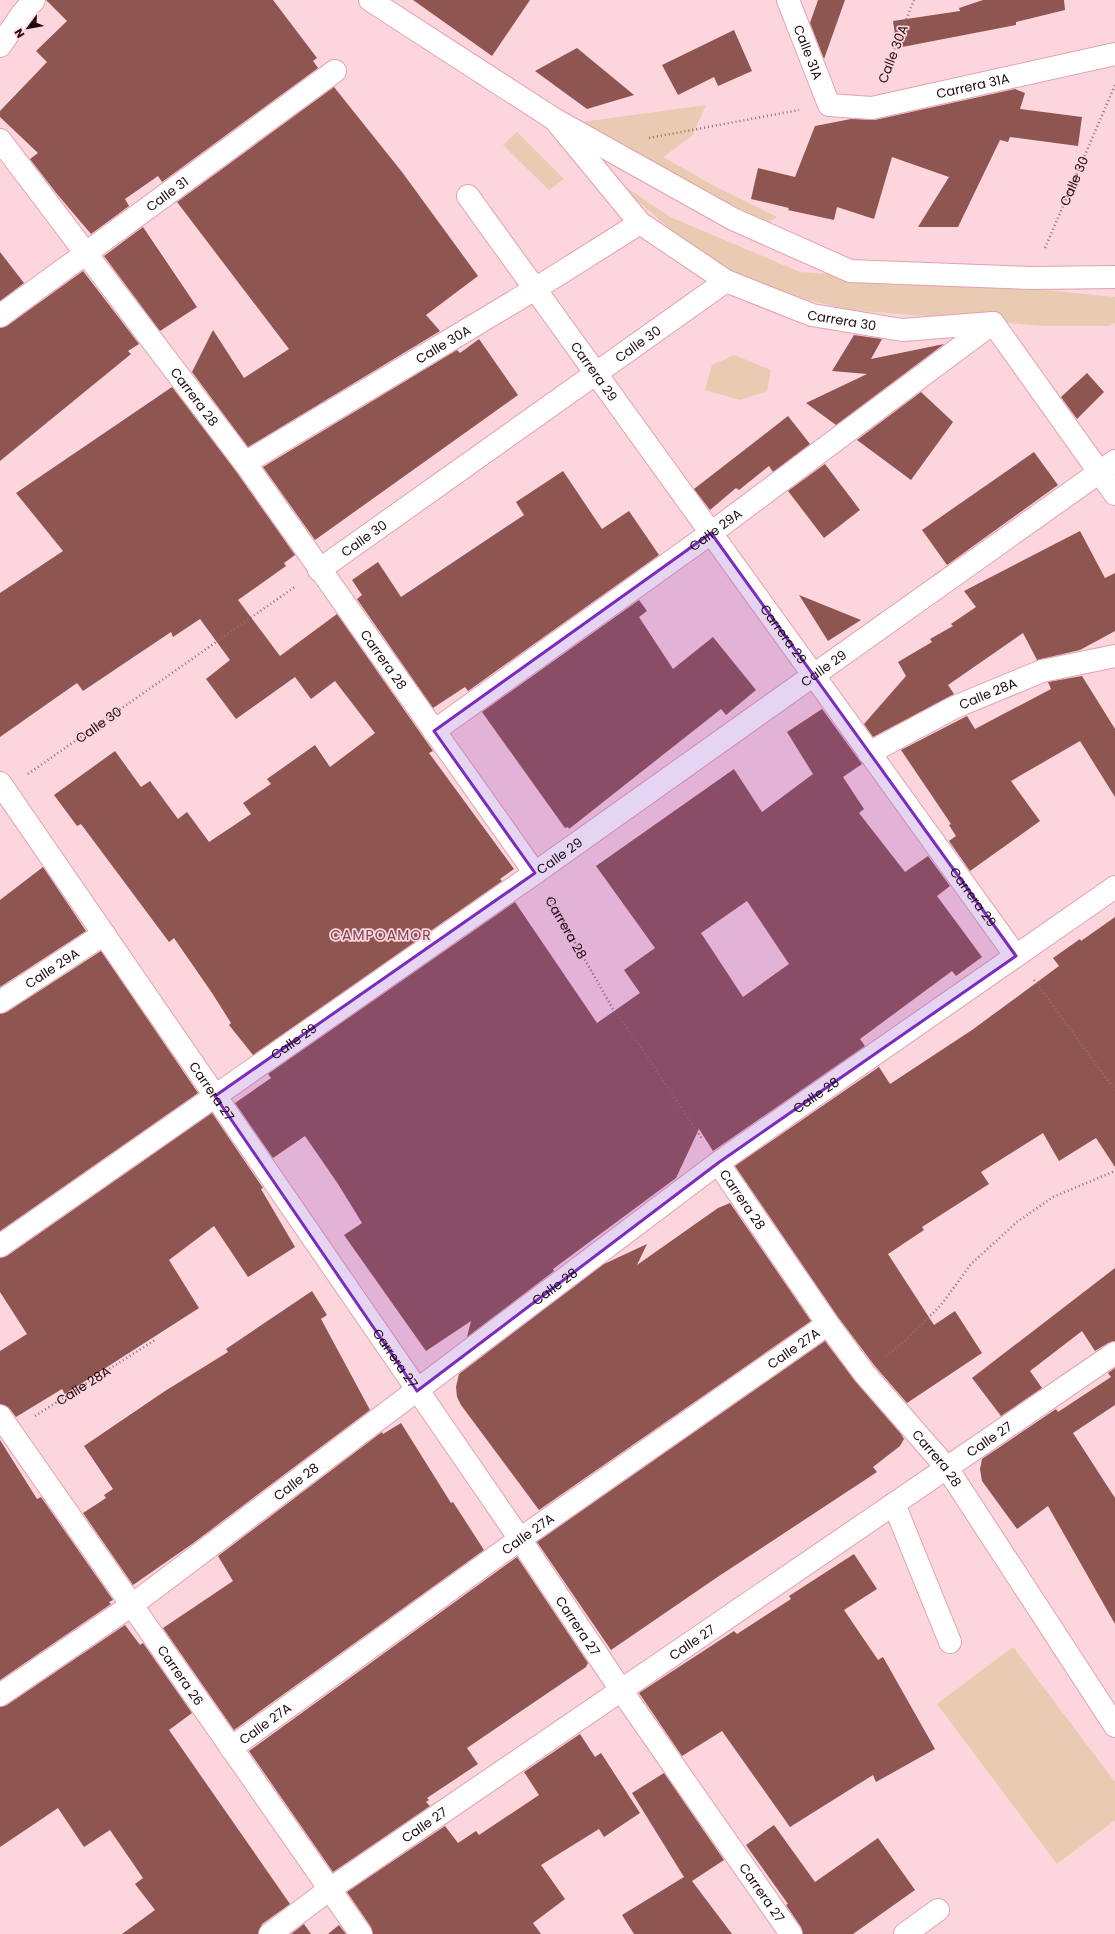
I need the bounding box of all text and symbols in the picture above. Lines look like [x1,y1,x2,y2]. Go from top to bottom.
north arrow [8,8,48,48]
street label: Calle 31A [789,22,828,83]
street label: Calle 30A [873,22,913,86]
text: N [11,26,28,41]
street label: Carrera 31A [934,68,1011,103]
street label: Calle 30 [1055,153,1093,209]
street label: Calle 31 [142,172,192,216]
street label: Carrera 30 [806,305,878,335]
street label: Calle 30A [412,320,474,368]
street label: Calle 30 [611,321,665,367]
street label: Carrera 29 [566,337,622,405]
street label: Carrera 28 [166,363,223,430]
street label: Calle 29A [685,504,746,555]
street label: Calle 30 [337,515,391,561]
street label: Carrera 29 [756,600,812,668]
street label: Carrera 28 [356,626,412,693]
street label: Calle 29 [797,645,850,691]
street label: Calle 28A [956,673,1020,714]
street label: Calle 30 [71,702,125,748]
street label: Calle 29 [532,833,586,879]
street label: Carrera 29 [945,863,1001,931]
street label: Carrera 28 [541,893,592,962]
district label: CAMPOAMOR [330,925,432,945]
street label: Calle 29A [21,943,83,993]
street label: Calle 29 [267,1018,321,1064]
street label: Carrera 27 [185,1058,239,1125]
street label: Calle 28 [789,1072,843,1118]
street label: Carrera 28 [715,1165,770,1233]
street label: Calle 28 [528,1263,581,1310]
street label: Calle 27A [763,1323,824,1373]
street label: Carrera 27 [368,1325,423,1392]
street label: Calle 28A [52,1361,114,1410]
street label: Calle 27 [962,1417,1016,1461]
street label: Carrera 28 [908,1425,966,1491]
street label: Calle 28 [269,1458,323,1505]
street label: Calle 27A [498,1509,558,1559]
street label: Carrera 27 [551,1592,605,1659]
street label: Calle 27 [665,1620,718,1664]
street label: Carrera 26 [153,1641,208,1709]
street label: Calle 27A [235,1698,295,1749]
street label: Calle 27 [398,1802,451,1847]
street label: Carrera 27 [735,1859,789,1926]

